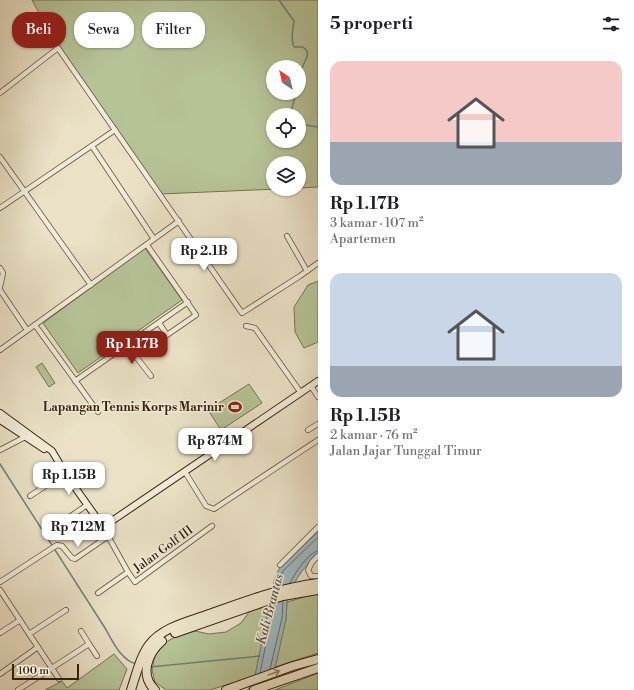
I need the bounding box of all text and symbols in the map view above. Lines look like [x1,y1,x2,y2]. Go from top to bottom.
chip: Beli [12,12,66,48]
chip: Sewa [74,12,134,48]
chip: Filter [142,12,205,48]
text: 5 properti [330,13,413,35]
icon: filters [600,13,622,35]
north arrow [266,60,306,100]
map controls [266,60,306,196]
icon: home [440,87,512,159]
button: locate [266,108,306,148]
button: layers [266,156,306,196]
text: Rp 1.17B [330,193,399,215]
text: 3 kamar · 107 m² [330,215,424,231]
text: Apartemen [330,231,396,247]
pin: Rp 2.1B [167,238,241,272]
text: Rp 2.1B [180,243,228,259]
icon: home [440,299,512,371]
pin: Rp 1.17B [91,331,173,365]
text: Rp 1.17B [106,336,158,352]
sports icon: Lapangan Tennis Korps Marinir [227,399,243,415]
place label: Lapangan Tennis Korps Marinir [43,400,224,415]
text: Rp 1.15B [330,405,401,427]
text: 2 kamar · 76 m² [330,427,418,443]
pin: Rp 874M [178,428,252,462]
text: Rp 874M [187,433,243,449]
text: Jalan Jajar Tunggal Timur [330,443,482,459]
pin: Rp 1.15B [28,462,110,496]
text: Rp 1.15B [42,467,96,483]
pin: Rp 712M [41,514,115,548]
text: Rp 712M [51,519,105,535]
street label: Jalan Golf III [130,522,196,577]
water label: Kali Brantas [253,572,287,646]
scale bar [12,662,79,681]
text: 100 m [18,664,49,678]
one-way arrow [268,669,281,676]

